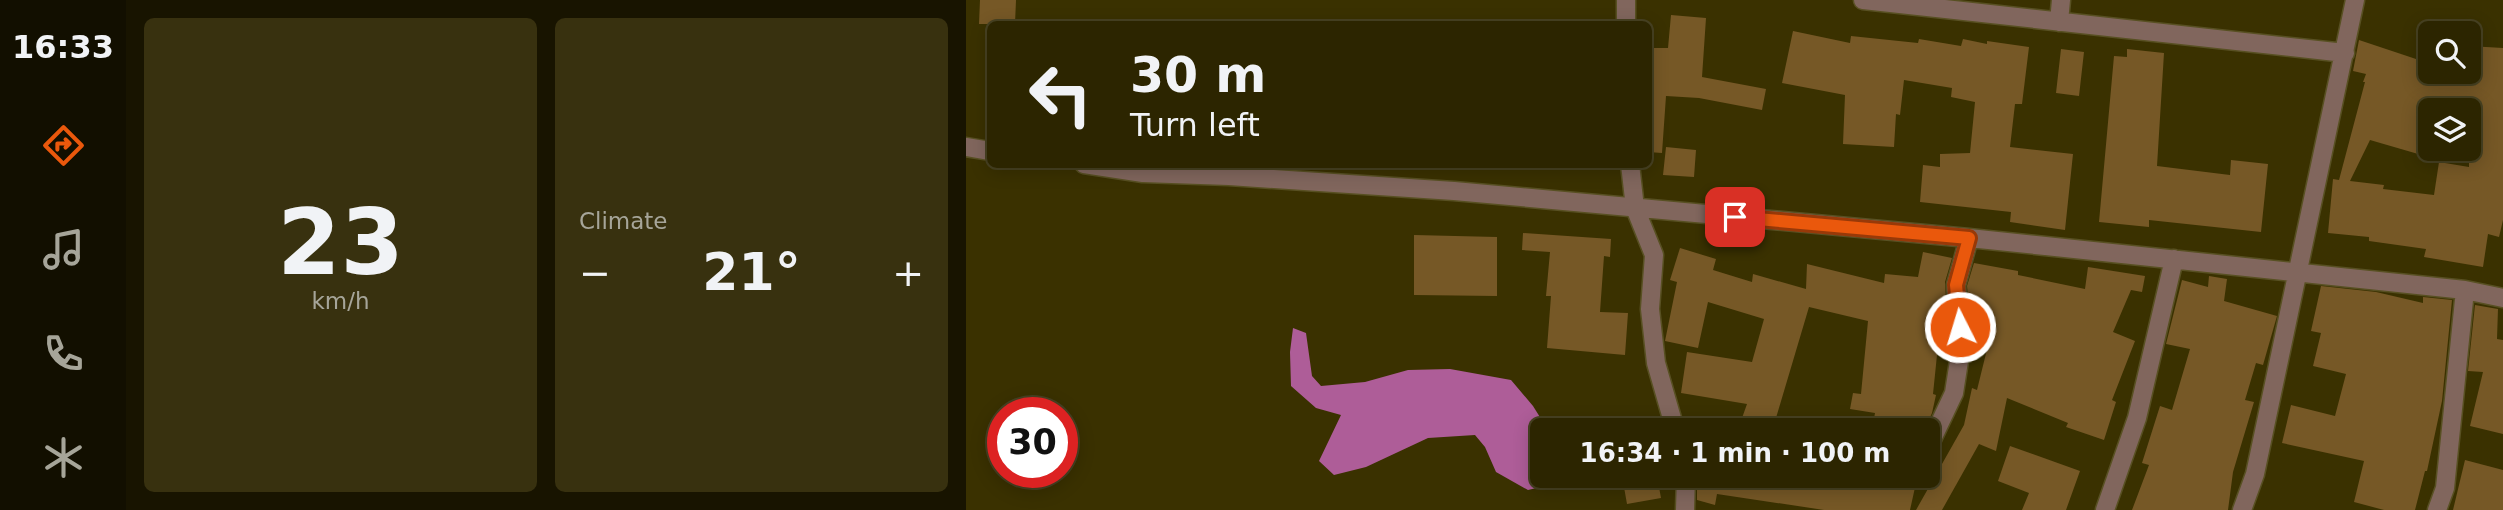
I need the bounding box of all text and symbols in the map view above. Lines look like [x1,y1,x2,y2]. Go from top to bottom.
map controls [2418,21,2481,161]
button: search [2418,21,2481,84]
text: 16:33 [12,28,114,66]
text: 30 m [1130,47,1266,104]
icon: left [1015,49,1106,140]
button: layers [2418,98,2481,161]
text: Turn left [1130,106,1260,144]
icon: directions [39,121,88,170]
pin [1705,187,1765,247]
text: 23 [277,190,404,295]
icon: arrive [1716,198,1754,236]
text: Climate [579,208,668,234]
icon: music [39,225,88,274]
text: 21° [702,242,801,302]
text: − [579,251,611,295]
text: + [892,251,924,295]
text: km/h [311,288,370,314]
position arrow [1923,290,1997,364]
icon: phone [39,329,88,378]
speed limit sign: 30 [987,397,1078,488]
icon: climate [39,433,88,482]
text: 16:34 · 1 min · 100 m [1580,438,1890,468]

